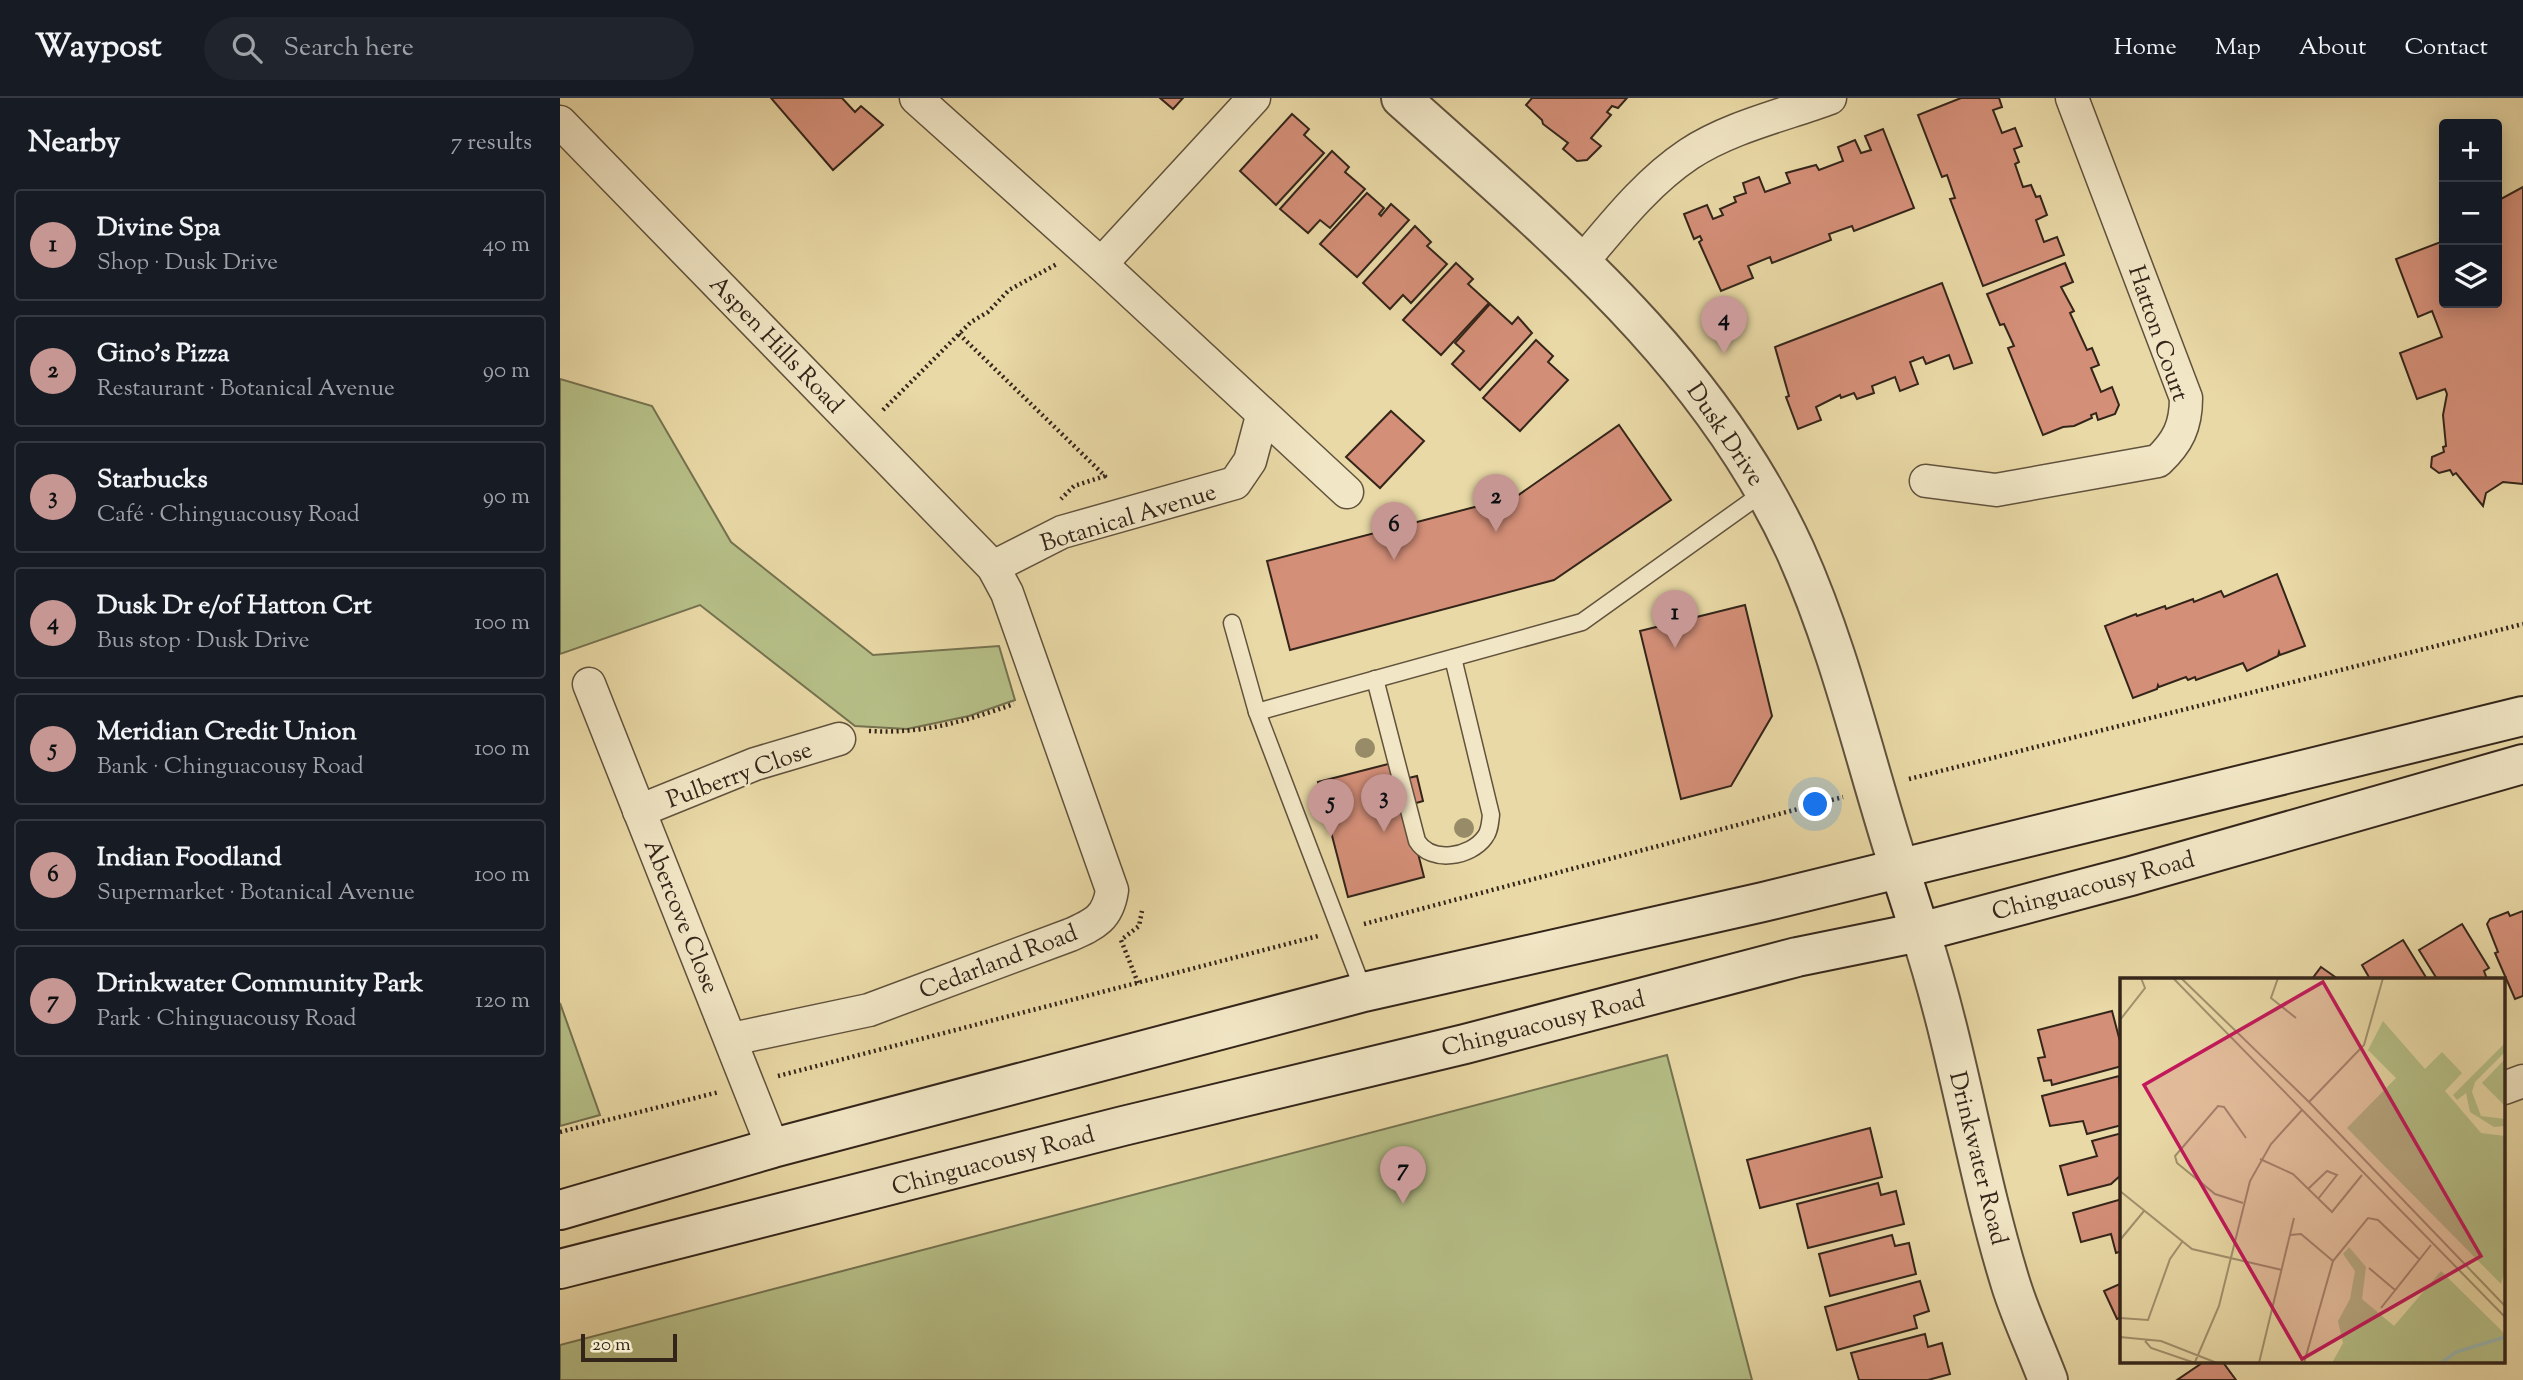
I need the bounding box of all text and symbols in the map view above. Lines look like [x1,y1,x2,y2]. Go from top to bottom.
search box [204,17,694,80]
text: Waypost [35,24,162,72]
icon: search [228,29,266,67]
text: Search here [284,30,414,67]
text: Home [2114,31,2177,65]
text: Map [2215,31,2261,65]
text: About [2299,31,2366,65]
text: Contact [2404,31,2488,65]
map controls [2439,119,2502,308]
button: + [2439,119,2502,182]
text: Nearby [28,122,120,165]
text: 7 results [451,127,532,160]
button: − [2439,182,2502,245]
text: Divine Spa [97,210,221,247]
text: 1 [49,229,57,262]
text: 40 m [483,229,530,262]
button: layers [2439,245,2502,308]
text: Shop · Dusk Drive [97,247,278,280]
street label: Hatton Court [2118,261,2196,406]
street label: Aspen Hills Road [701,269,851,422]
pin: 4 [1701,296,1747,354]
text: Gino's Pizza [97,336,229,373]
text: 2 [48,355,58,388]
text: 90 m [483,355,530,388]
text: Restaurant · Botanical Avenue [97,373,395,406]
street label: Dusk Drive [1677,377,1771,494]
text: Starbucks [97,462,208,499]
pin: 2 [1473,474,1519,532]
street label: Botanical Avenue [1037,476,1221,562]
text: 3 [48,481,58,514]
text: 90 m [483,481,530,514]
text: Café · Chinguacousy Road [97,499,360,532]
pin: 6 [1371,502,1417,560]
text: Dusk Dr e/of Hatton Crt [97,588,372,625]
pin: 1 [1652,590,1698,648]
text: 4 [47,607,59,640]
text: 100 m [474,607,530,640]
text: Bus stop · Dusk Drive [97,625,310,658]
text: Meridian Credit Union [97,714,357,751]
text: 5 [49,733,57,766]
text: 100 m [474,733,530,766]
street label: Pulberry Close [662,734,817,818]
text: Bank · Chinguacousy Road [97,751,364,784]
pin: 3 [1361,774,1407,832]
pin: 5 [1308,779,1354,837]
your location [1798,787,1832,821]
street label: Abercove Close [634,835,727,999]
text: Indian Foodland [97,840,282,877]
street label: Chinguacousy Road [1988,843,2199,930]
text: 6 [47,859,59,892]
text: 100 m [474,859,530,892]
text: Supermarket · Botanical Avenue [97,877,415,910]
street label: Cedarland Road [915,917,1083,1009]
text: Drinkwater Community Park [97,966,423,1003]
inset map [2120,978,2506,1362]
street label: Chinguacousy Road [1438,983,1649,1067]
text: 7 [47,985,59,1018]
text: 120 m [475,985,530,1018]
text: Park · Chinguacousy Road [97,1003,357,1036]
street label: Drinkwater Road [1939,1068,2015,1249]
street label: Chinguacousy Road [888,1118,1099,1205]
pin: 7 [1380,1146,1426,1204]
scale bar [581,1331,677,1363]
text: 20 m [592,1332,631,1359]

